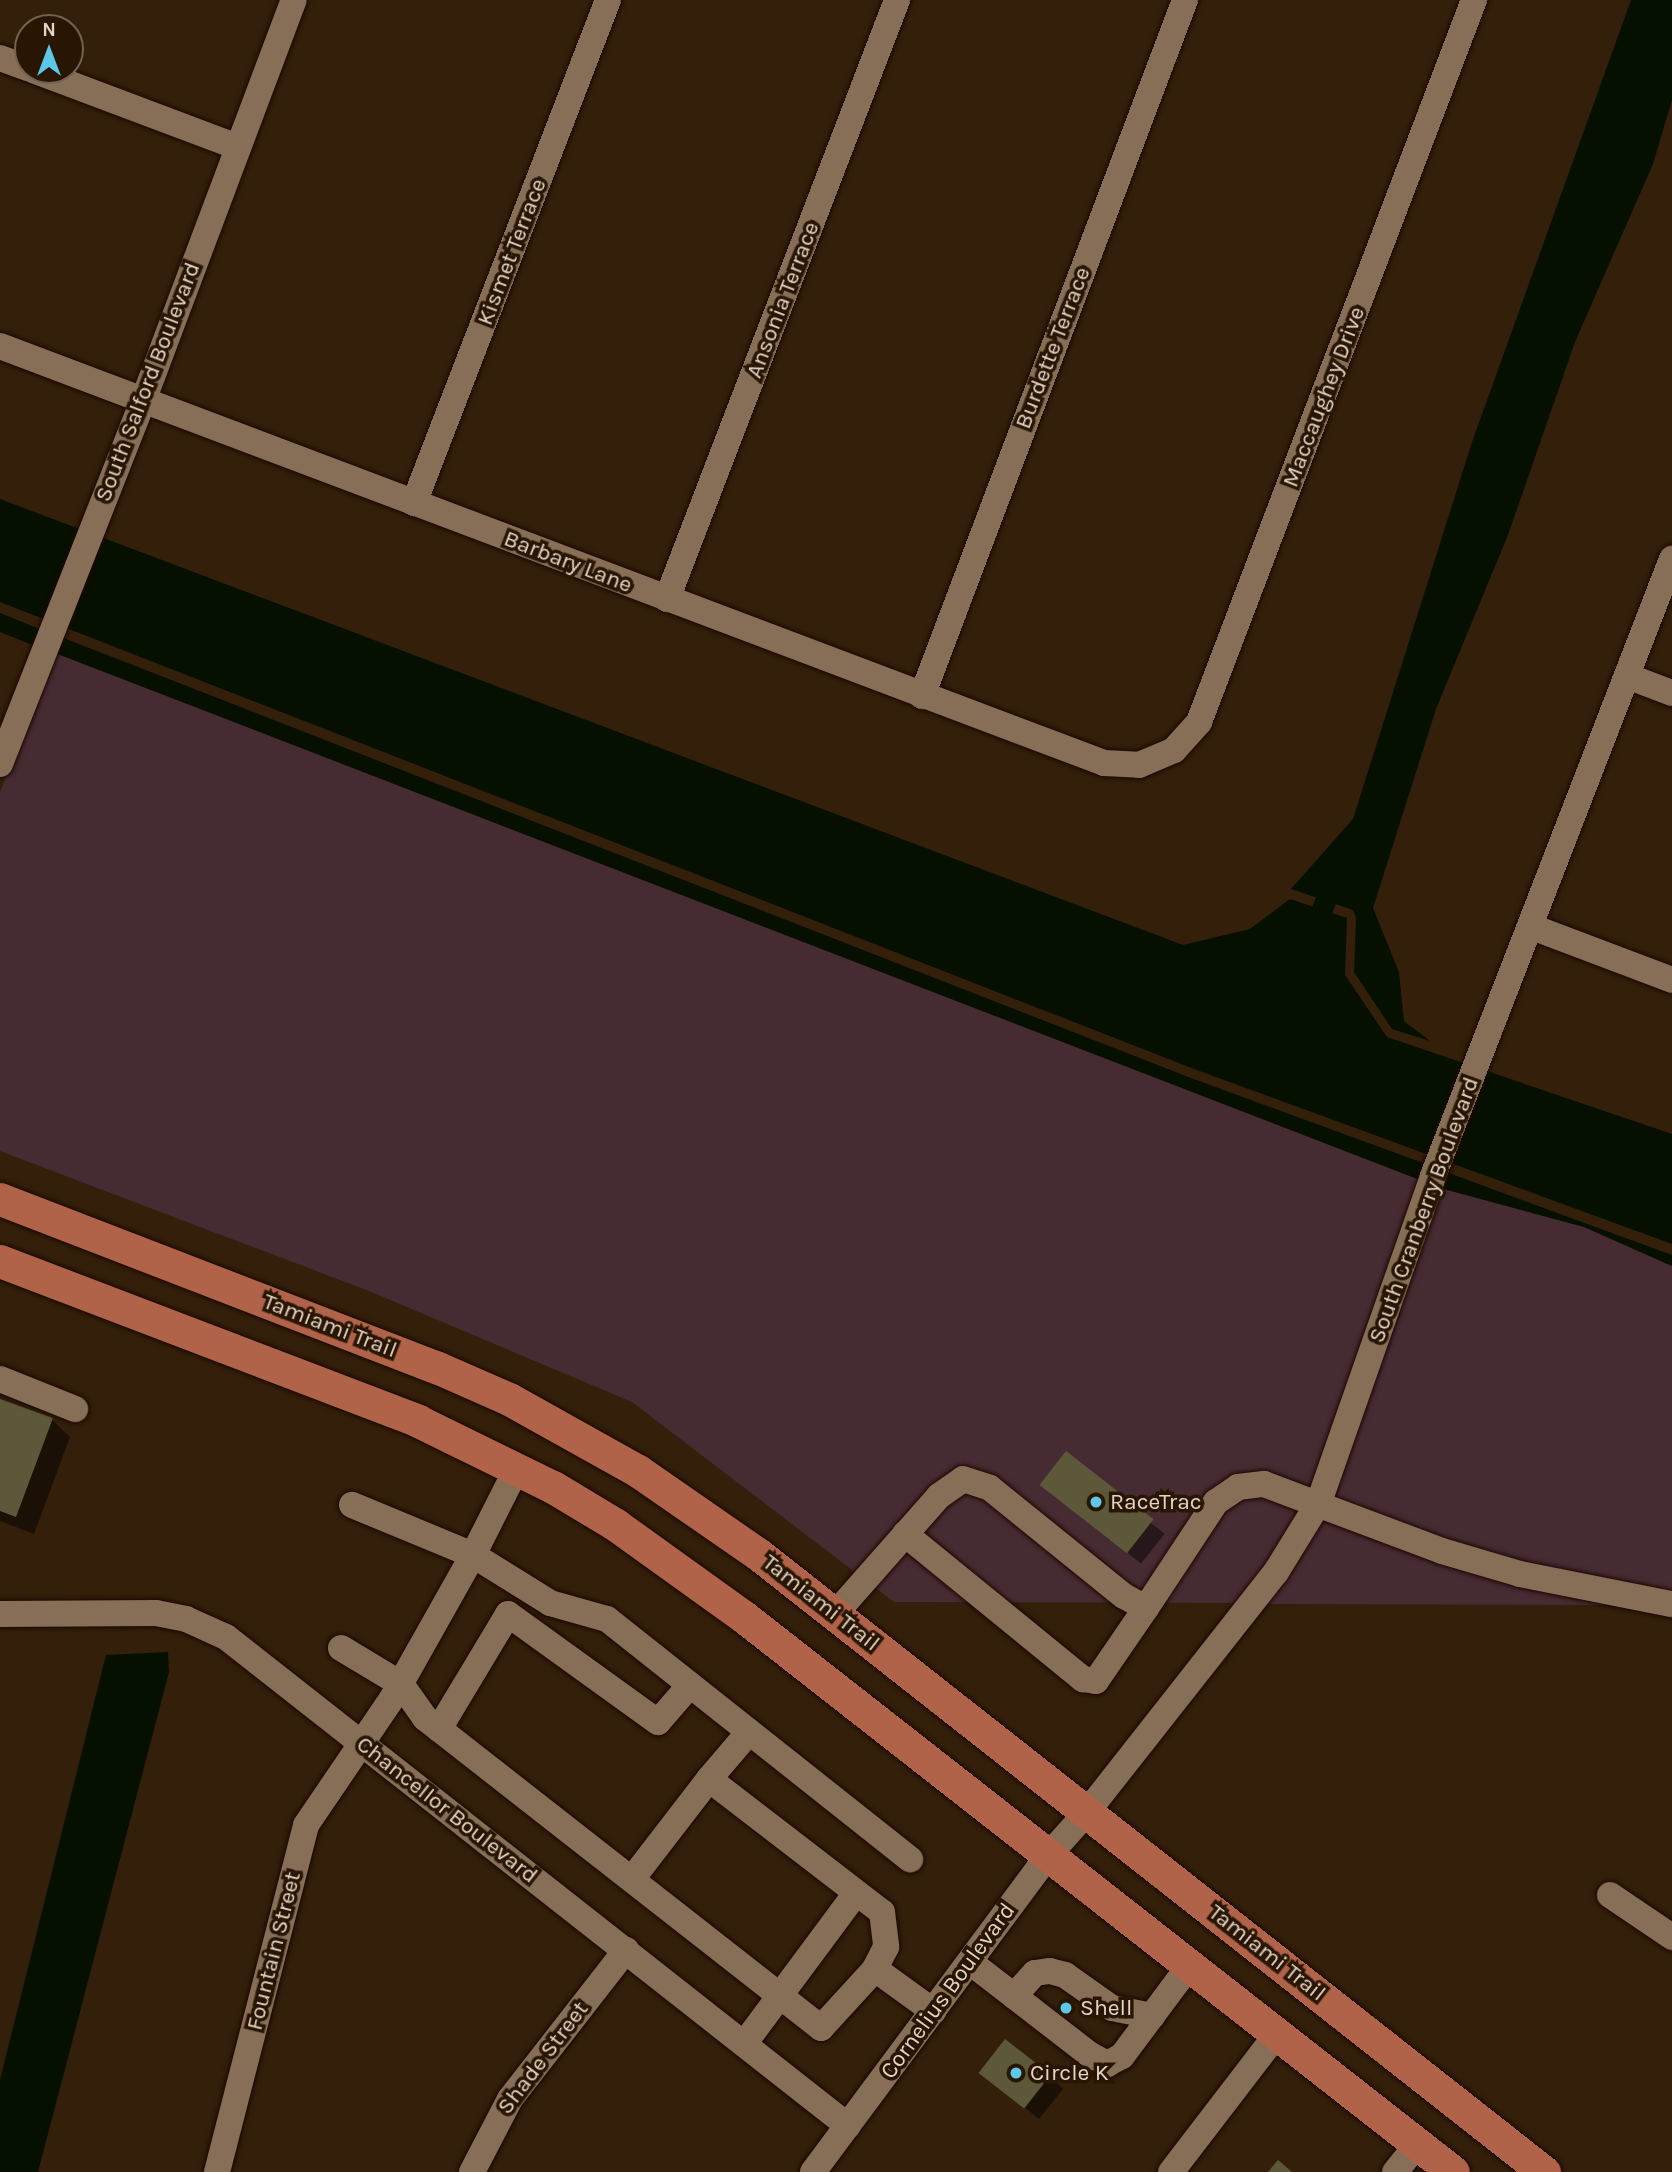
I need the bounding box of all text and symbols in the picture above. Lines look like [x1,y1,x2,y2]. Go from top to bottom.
north arrow [14,14,84,84]
text: N [42,19,56,41]
street label: Kismet Terrace [471,175,553,329]
street label: Ansonia Terrace [741,218,825,382]
street label: South Salford Boulevard [90,258,206,506]
street label: Burdette Terrace [1009,263,1097,433]
street label: Maccaughey Drive [1277,303,1371,491]
street label: Barbary Lane [500,525,636,599]
street label: South Cranberry Boulevard [1363,1073,1485,1347]
street label: Tamiami Trail [259,1288,401,1364]
place label: RaceTrac [1110,1488,1202,1516]
marker: RaceTrac [1088,1494,1104,1510]
street label: Tamiami Trail [757,1549,885,1657]
street label: Chancellor Boulevard [351,1731,543,1889]
street label: Fountain Street [241,1869,307,2033]
street label: Cornelius Boulevard [875,1898,1021,2084]
street label: Tamiami Trail [1203,1899,1331,2007]
place label: Shell [1080,1994,1132,2022]
street label: Shade Street [492,1996,594,2120]
marker: Shell [1058,2000,1074,2016]
place label: Circle K [1030,2059,1109,2087]
marker: Circle K [1008,2065,1024,2081]

